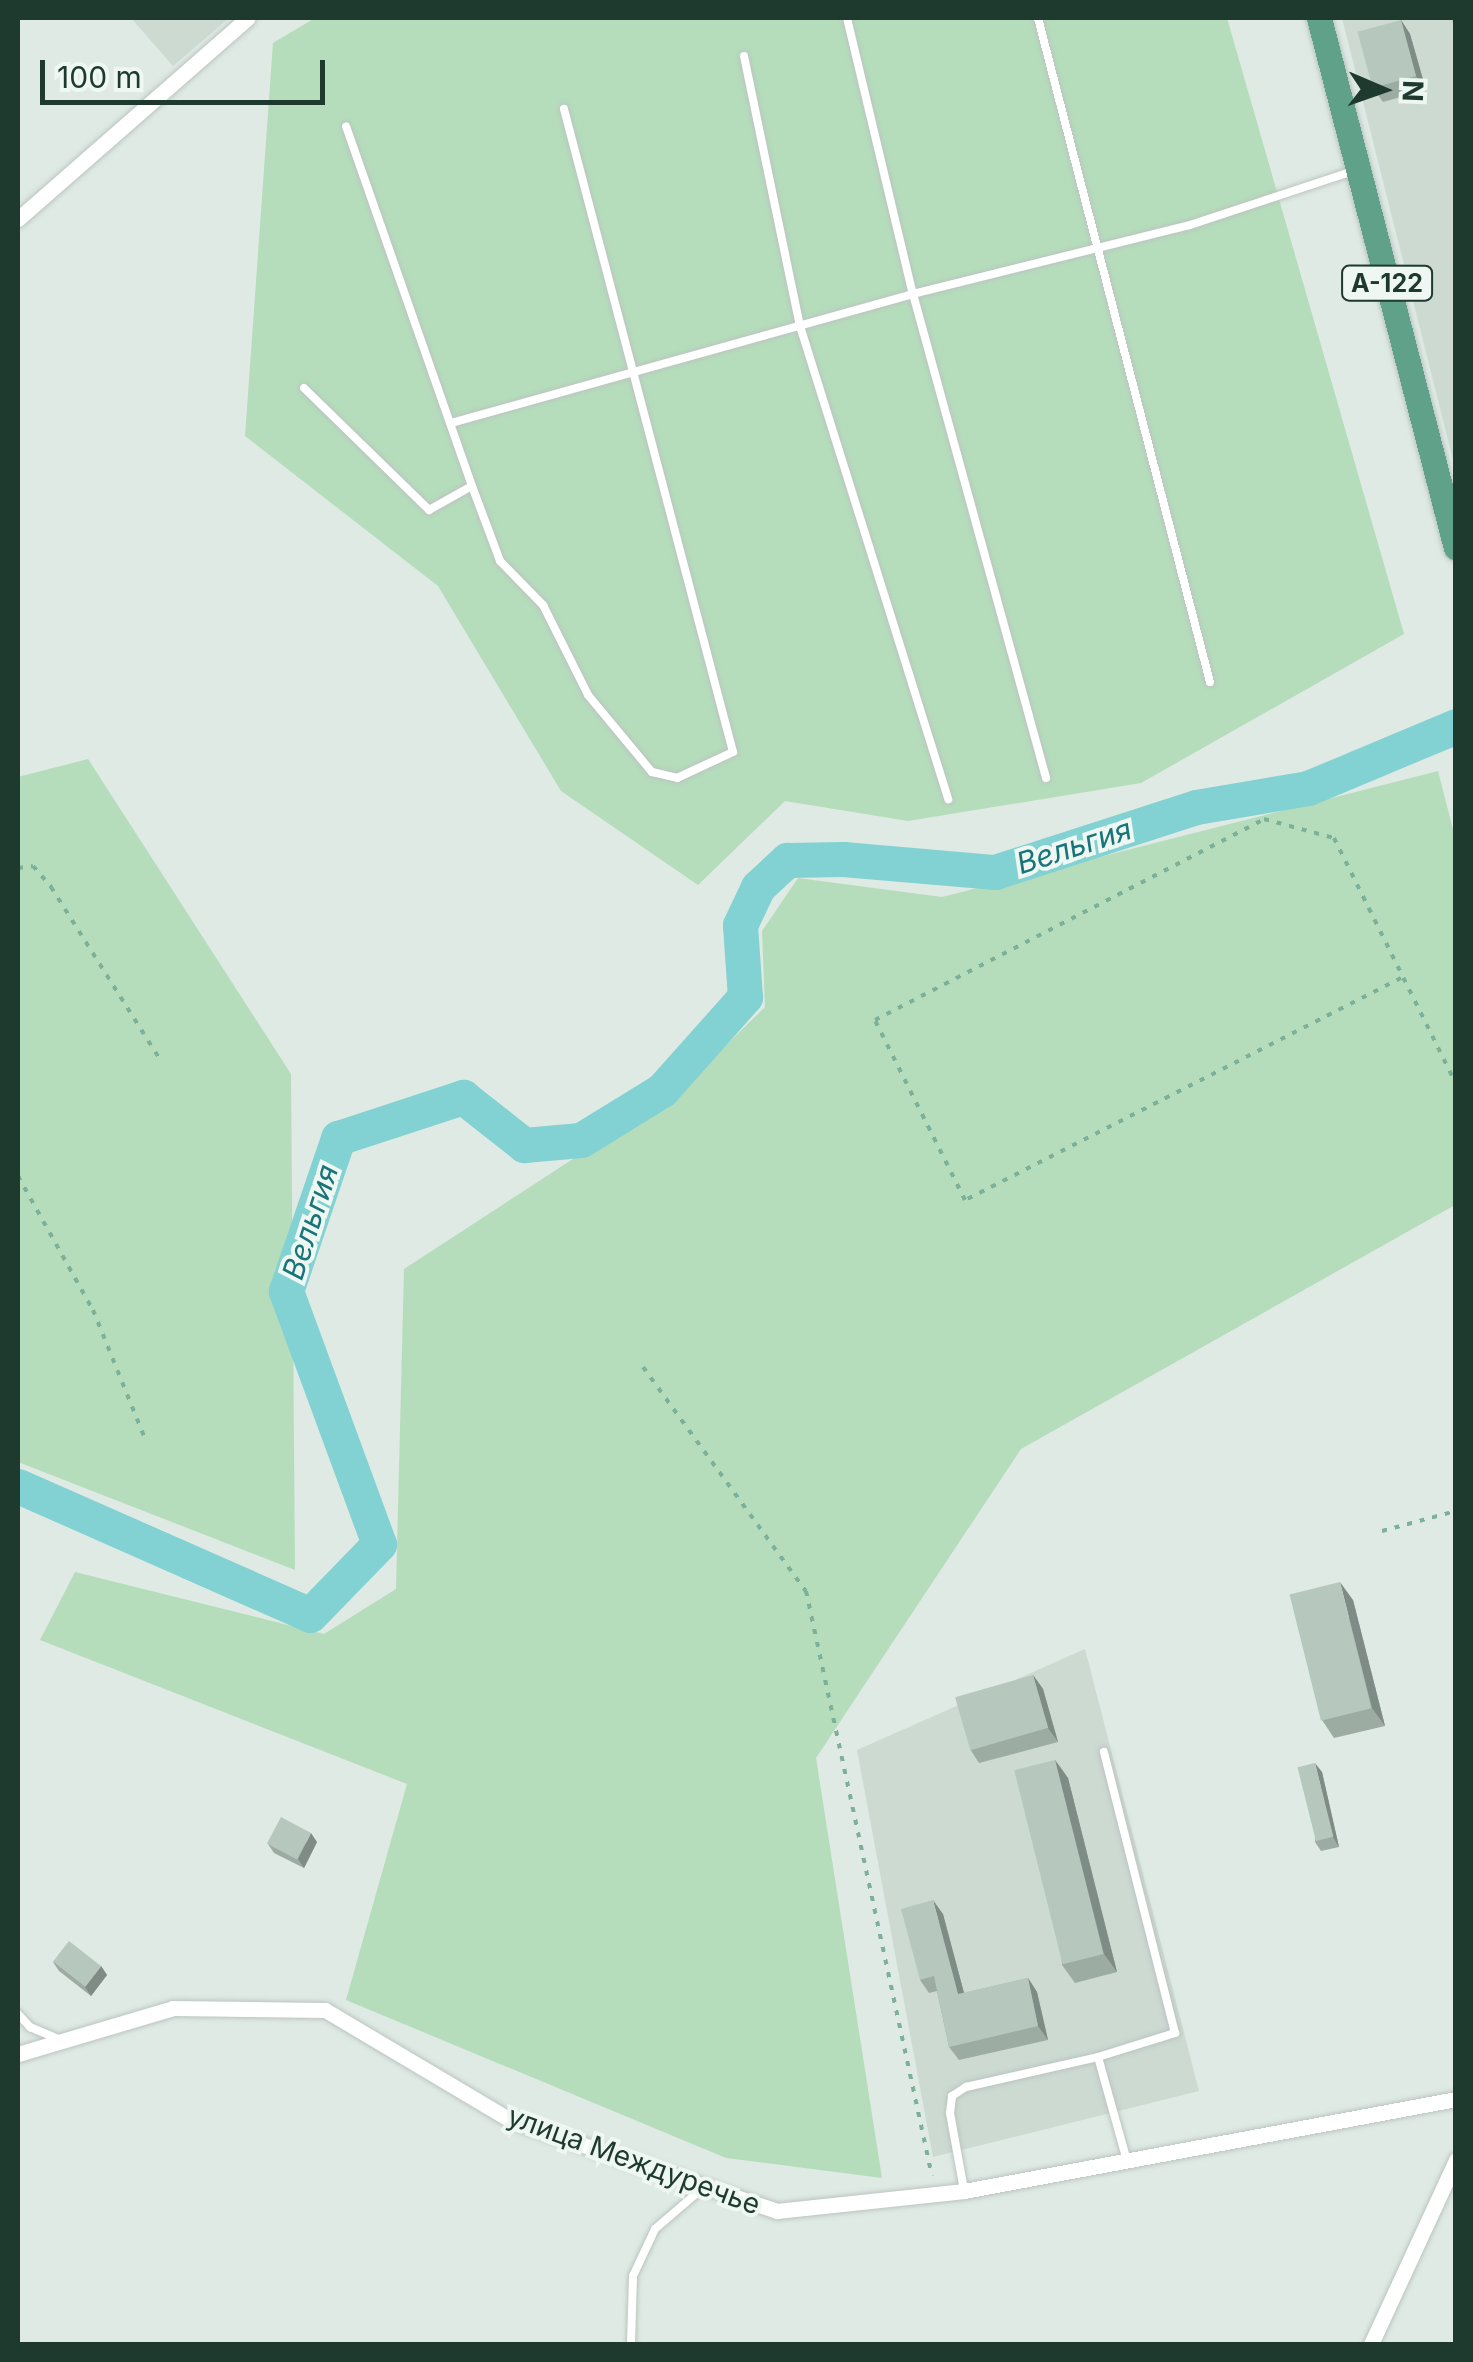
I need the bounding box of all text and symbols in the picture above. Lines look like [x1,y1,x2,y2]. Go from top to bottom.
scale bar [45,40,330,102]
north arrow [1333,40,1433,140]
text: 100 m [57,59,142,95]
text: N [1396,80,1430,102]
road number: А-122 [1340,263,1434,303]
water label: Вельгия [1012,811,1136,881]
water label: Вельгия [275,1160,345,1284]
street label: улица Междуречье [503,2099,765,2221]

